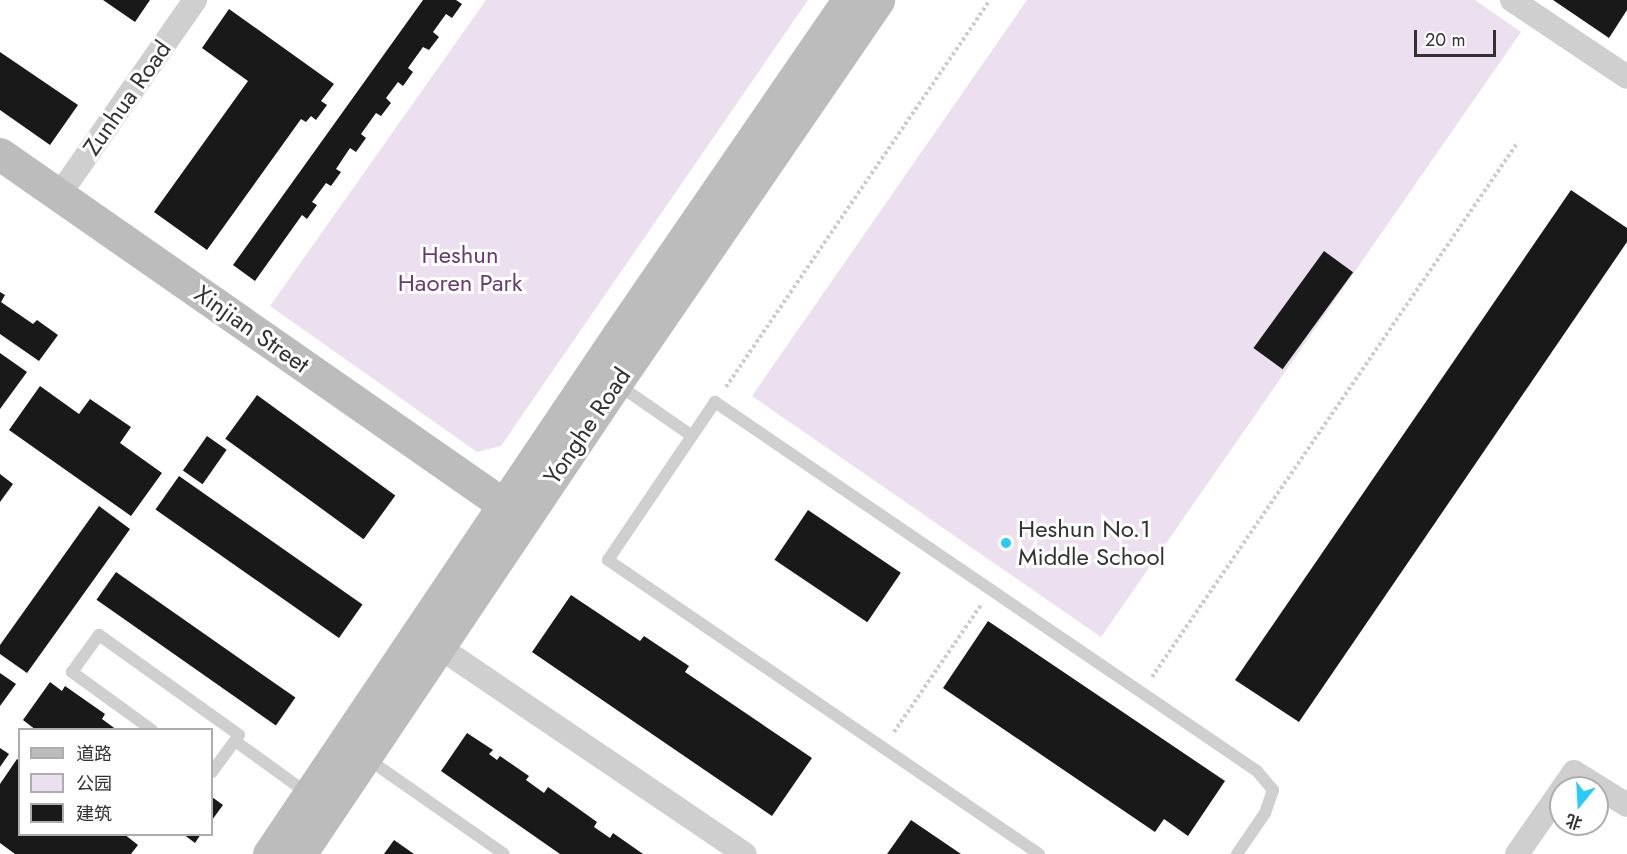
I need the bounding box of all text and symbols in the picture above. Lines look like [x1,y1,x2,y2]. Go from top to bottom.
scale bar [1417,18,1500,56]
text: 20 m [1425,27,1465,53]
street label: Zunhua Road [77,35,177,161]
park label: Heshun Haoren Park [398,241,522,297]
street label: Xinjian Street [189,279,315,379]
street label: Yonghe Road [537,362,637,490]
place label: Heshun No.1 Middle School [1018,515,1165,571]
marker: Heshun No.1 Middle School [999,536,1013,550]
legend [18,728,213,836]
text: 道路 [76,741,112,767]
text: 公园 [76,771,112,797]
north arrow [1549,776,1609,836]
text: 建筑 [76,801,112,827]
text: 北 [1563,808,1585,835]

